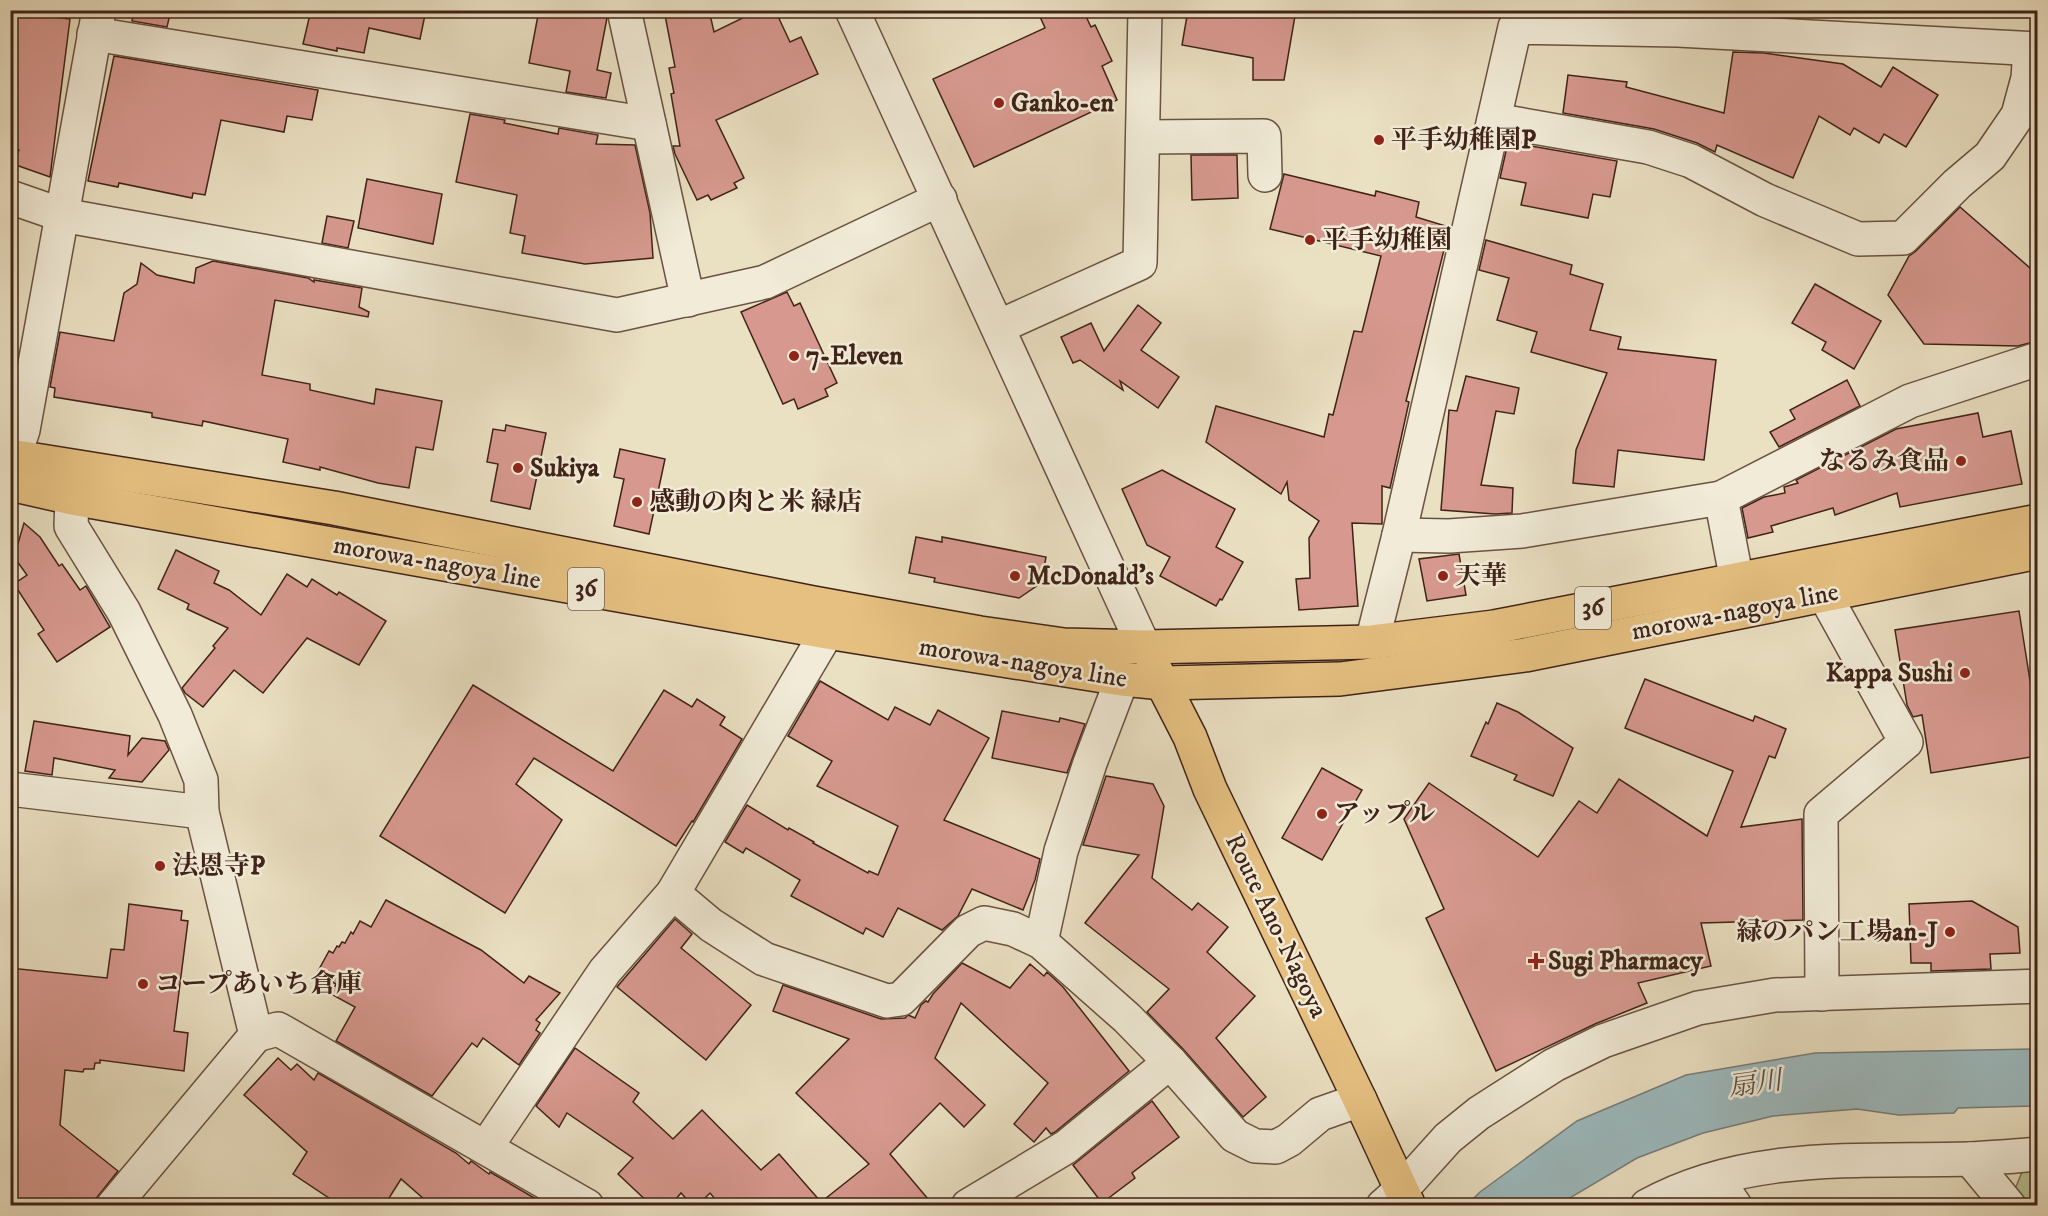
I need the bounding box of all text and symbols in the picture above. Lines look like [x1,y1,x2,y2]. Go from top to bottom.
place label: Ganko-en [1011,87,1114,120]
marker: Ganko-en [992,96,1006,110]
place label: 平手幼稚園P [1391,124,1536,157]
marker: 平手幼稚園P [1372,133,1386,147]
place label: 平手幼稚園 [1322,224,1452,257]
marker: 平手幼稚園 [1303,233,1317,247]
place label: 7-Eleven [806,340,903,373]
marker: 7-Eleven [787,349,801,363]
place label: なるみ食品 [1819,445,1949,478]
place label: Sukiya [530,452,600,485]
marker: なるみ食品 [1954,454,1968,468]
marker: Sukiya [511,461,525,475]
place label: 感動の肉と米 緑店 [649,486,863,519]
marker: 感動の肉と米 緑店 [630,495,644,509]
street label: morowa-nagoya line [331,529,543,597]
place label: McDonald's [1027,560,1154,593]
place label: 天華 [1455,560,1507,593]
road number: 36 [568,568,604,610]
marker: McDonald's [1008,569,1022,583]
marker: 天華 [1436,569,1450,583]
street label: morowa-nagoya line [1629,576,1841,648]
road number: 36 [1575,587,1611,629]
street label: morowa-nagoya line [917,630,1129,696]
place label: Kappa Sushi [1826,657,1953,690]
marker: Kappa Sushi [1958,666,1972,680]
place label: アップル [1334,798,1435,831]
marker: アップル [1315,807,1329,821]
street label: Route Ano-Nagoya [1217,829,1335,1023]
place label: 法恩寺P [172,850,265,883]
marker: 法恩寺P [153,859,167,873]
place label: 緑のパン工場an-J [1736,916,1939,949]
marker: 緑のパン工場an-J [1943,925,1957,939]
place label: Sugi Pharmacy [1548,945,1703,978]
marker: Sugi Pharmacy [1529,954,1543,968]
place label: コープあいち倉庫 [155,968,362,1001]
marker: コープあいち倉庫 [136,977,150,991]
water label: 扇川 [1726,1063,1787,1105]

